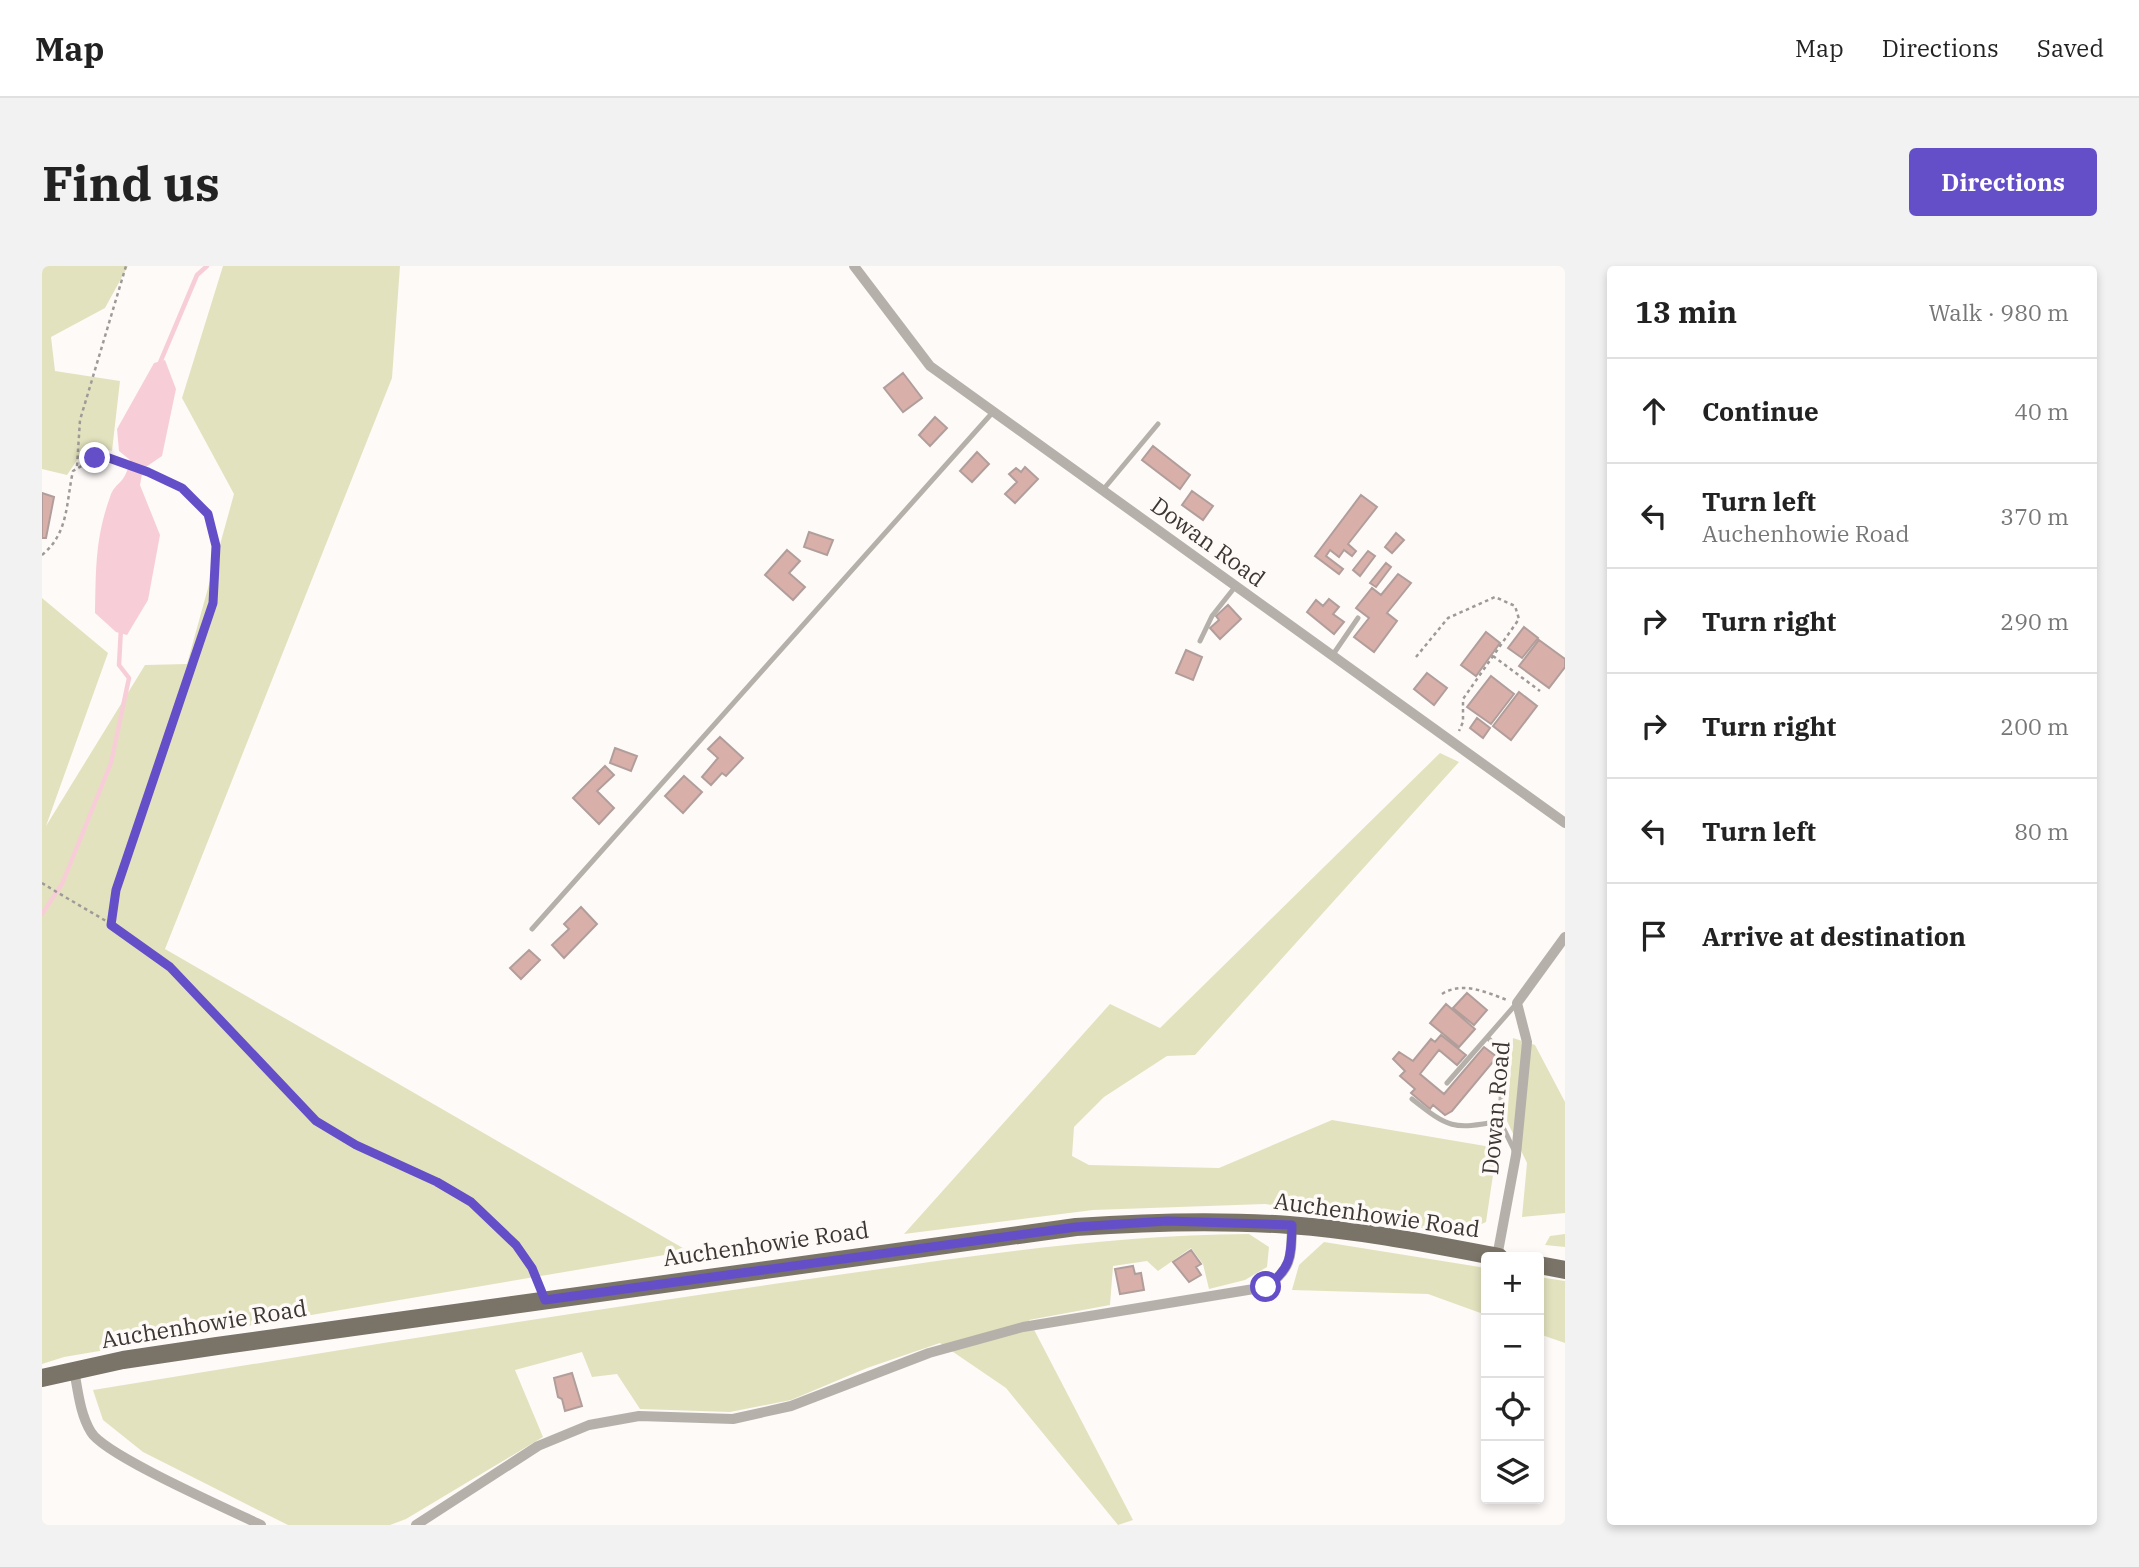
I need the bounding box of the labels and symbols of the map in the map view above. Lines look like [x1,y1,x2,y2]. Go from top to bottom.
route end [79,442,110,473]
street label: Dowan Road [1145,490,1272,593]
street label: Dowan Road [1474,1040,1516,1176]
street label: Auchenhowie Road [1272,1185,1482,1243]
street label: Auchenhowie Road [661,1214,871,1272]
route start [1250,1271,1281,1302]
street label: Auchenhowie Road [99,1292,309,1354]

